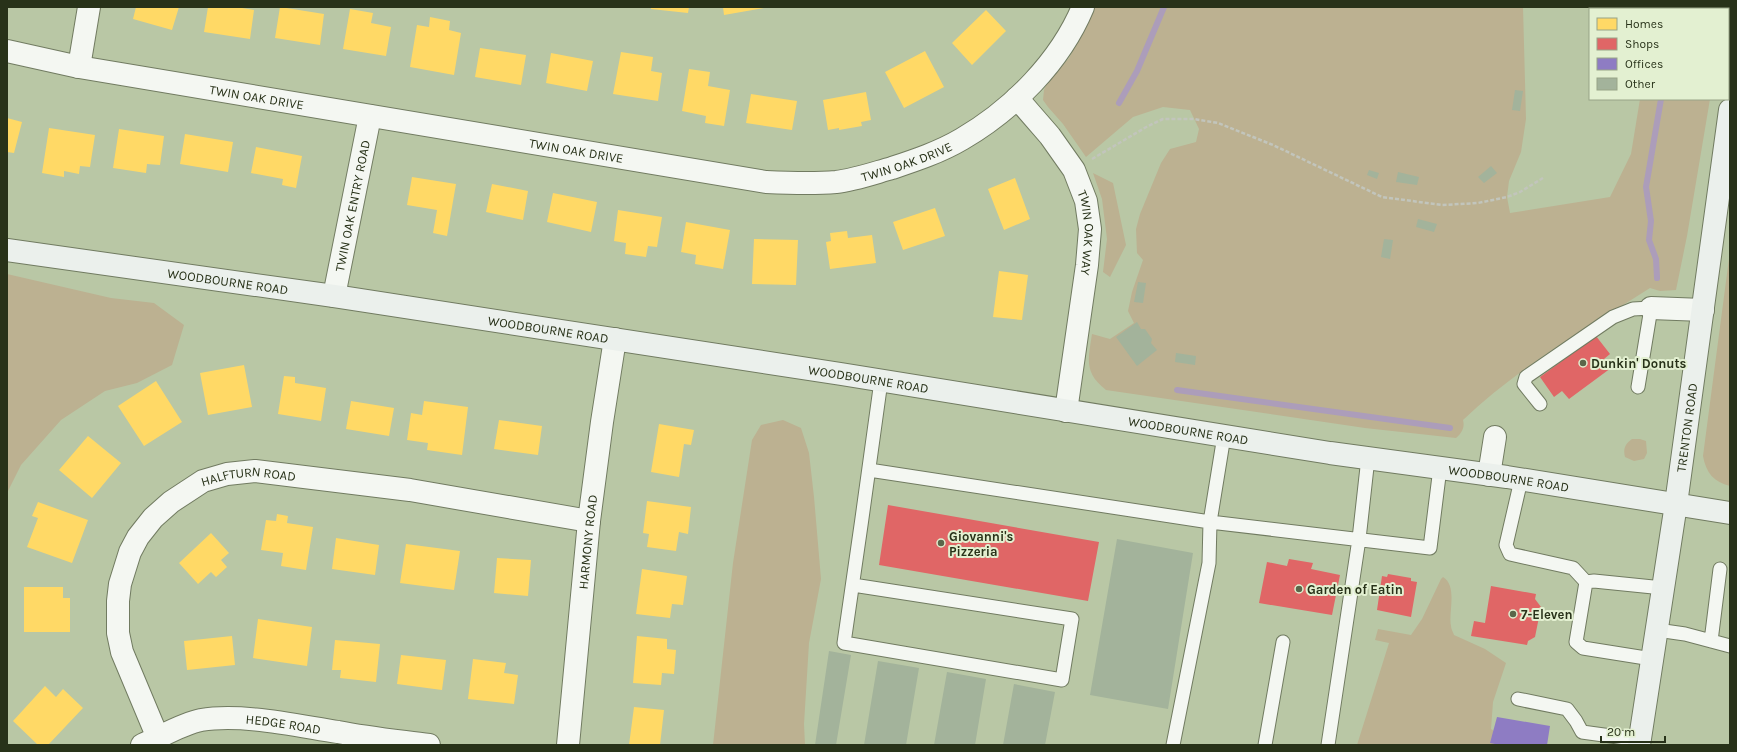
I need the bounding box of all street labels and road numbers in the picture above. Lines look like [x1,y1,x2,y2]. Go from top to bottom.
street label: TWIN OAK DRIVE [208,82,305,113]
street label: TWIN OAK DRIVE [528,135,625,166]
street label: TWIN OAK ENTRY ROAD [332,139,373,273]
street label: TWIN OAK DRIVE [859,139,955,185]
street label: TWIN OAK WAY [1074,188,1097,276]
street label: WOODBOURNE ROAD [166,266,289,297]
street label: WOODBOURNE ROAD [487,313,609,346]
street label: WOODBOURNE ROAD [807,362,930,396]
street label: TRENTON ROAD [1673,382,1701,473]
street label: WOODBOURNE ROAD [1127,413,1250,448]
street label: WOODBOURNE ROAD [1447,462,1570,495]
street label: HALFTURN ROAD [199,464,297,489]
street label: HARMONY ROAD [576,494,600,590]
street label: HEDGE ROAD [245,712,322,737]

